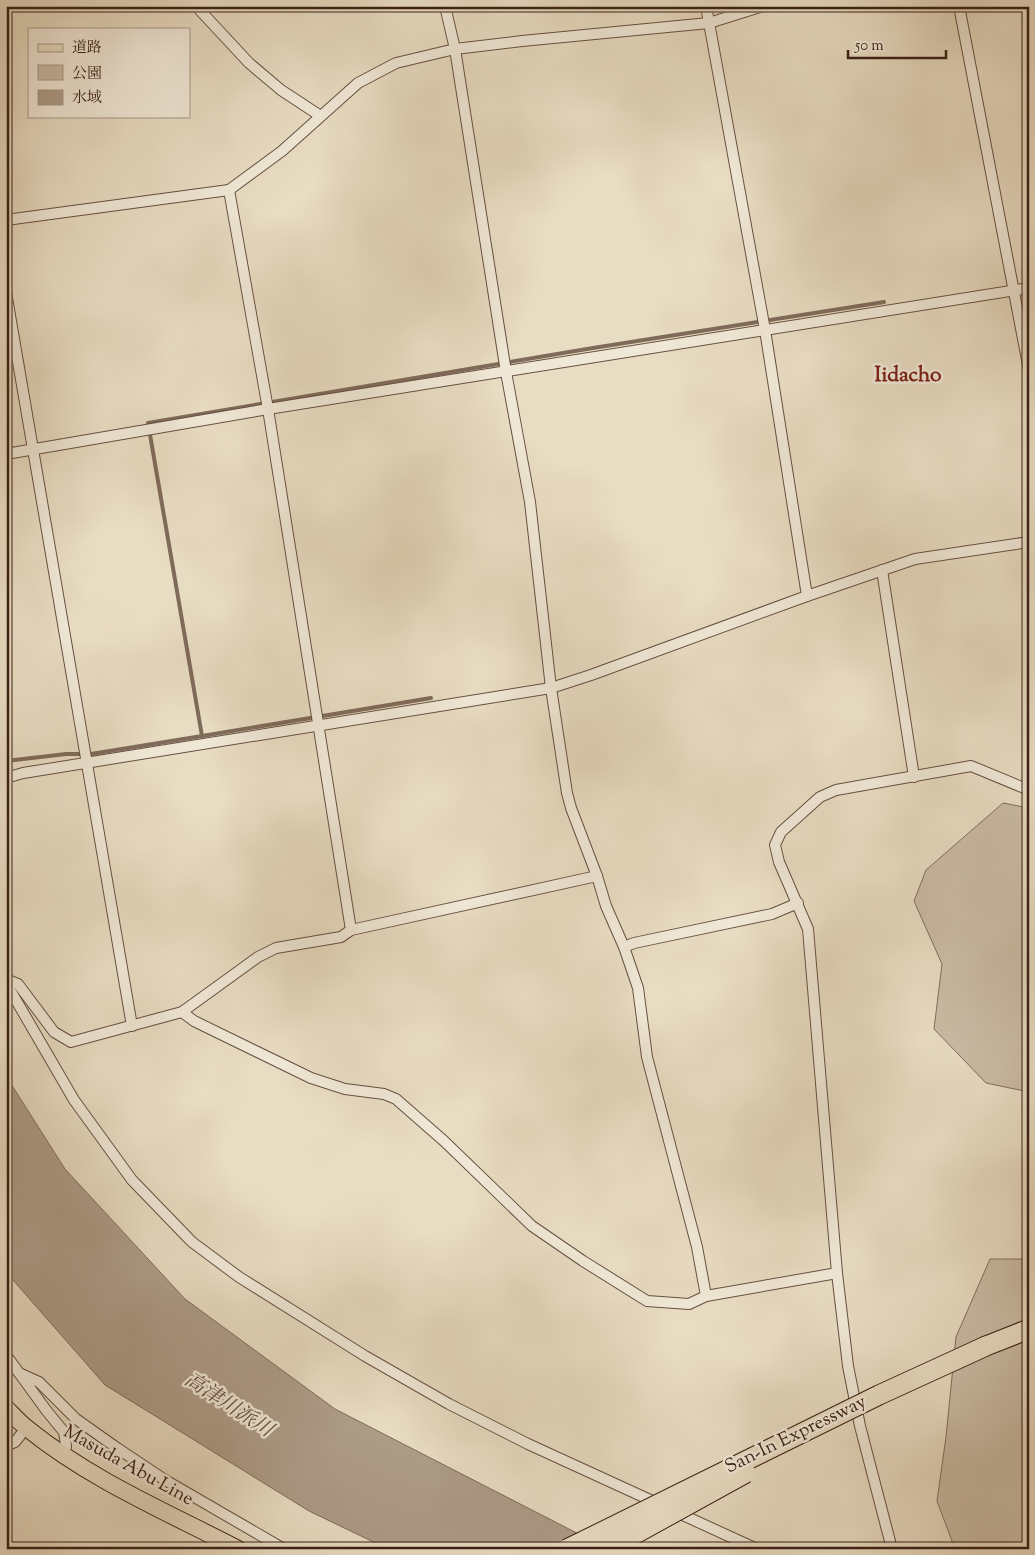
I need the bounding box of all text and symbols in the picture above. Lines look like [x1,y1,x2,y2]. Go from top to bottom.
legend [28,28,190,118]
scale bar [848,28,945,60]
text: 50 m [854,36,884,57]
text: 道路 [72,38,102,59]
text: 公園 [72,64,102,85]
text: 水域 [72,88,102,109]
district label: Iidacho [875,361,942,391]
water label: 高津川派川 [178,1367,280,1446]
street label: San-In Expressway [721,1389,872,1481]
street label: Masuda Abu Line [58,1419,198,1513]

